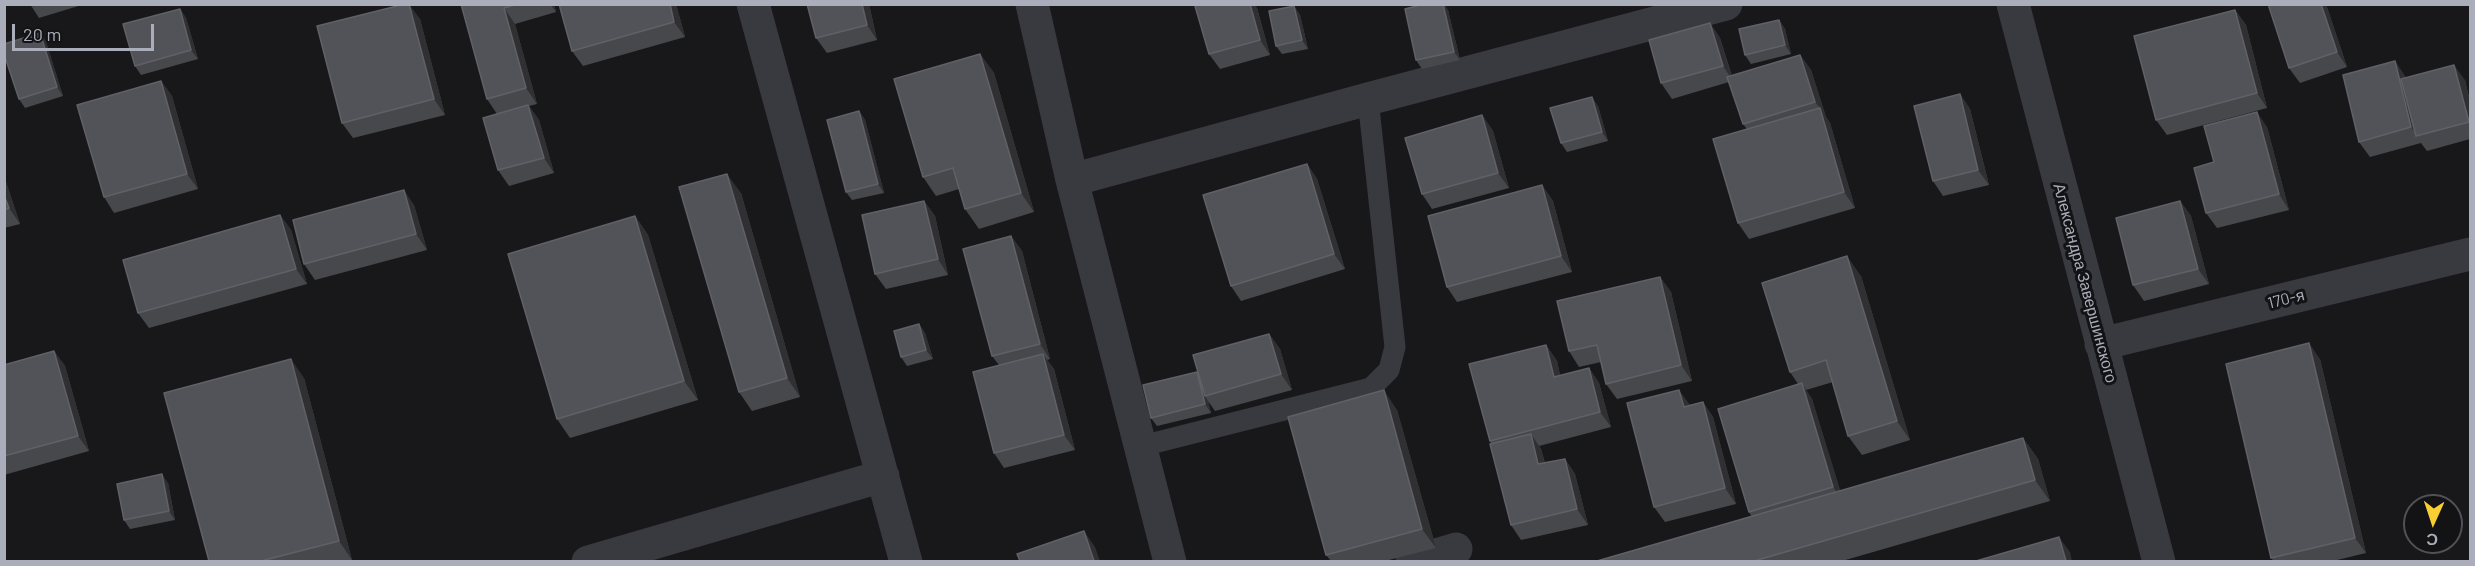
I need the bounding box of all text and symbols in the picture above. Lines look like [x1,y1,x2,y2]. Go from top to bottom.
scale bar [15,12,158,50]
text: 20 m [23,23,61,45]
street label: Александра Завершинского [2049,181,2121,385]
street label: 170-я [2266,285,2306,313]
north arrow [2403,494,2463,554]
text: С [2426,531,2438,550]

